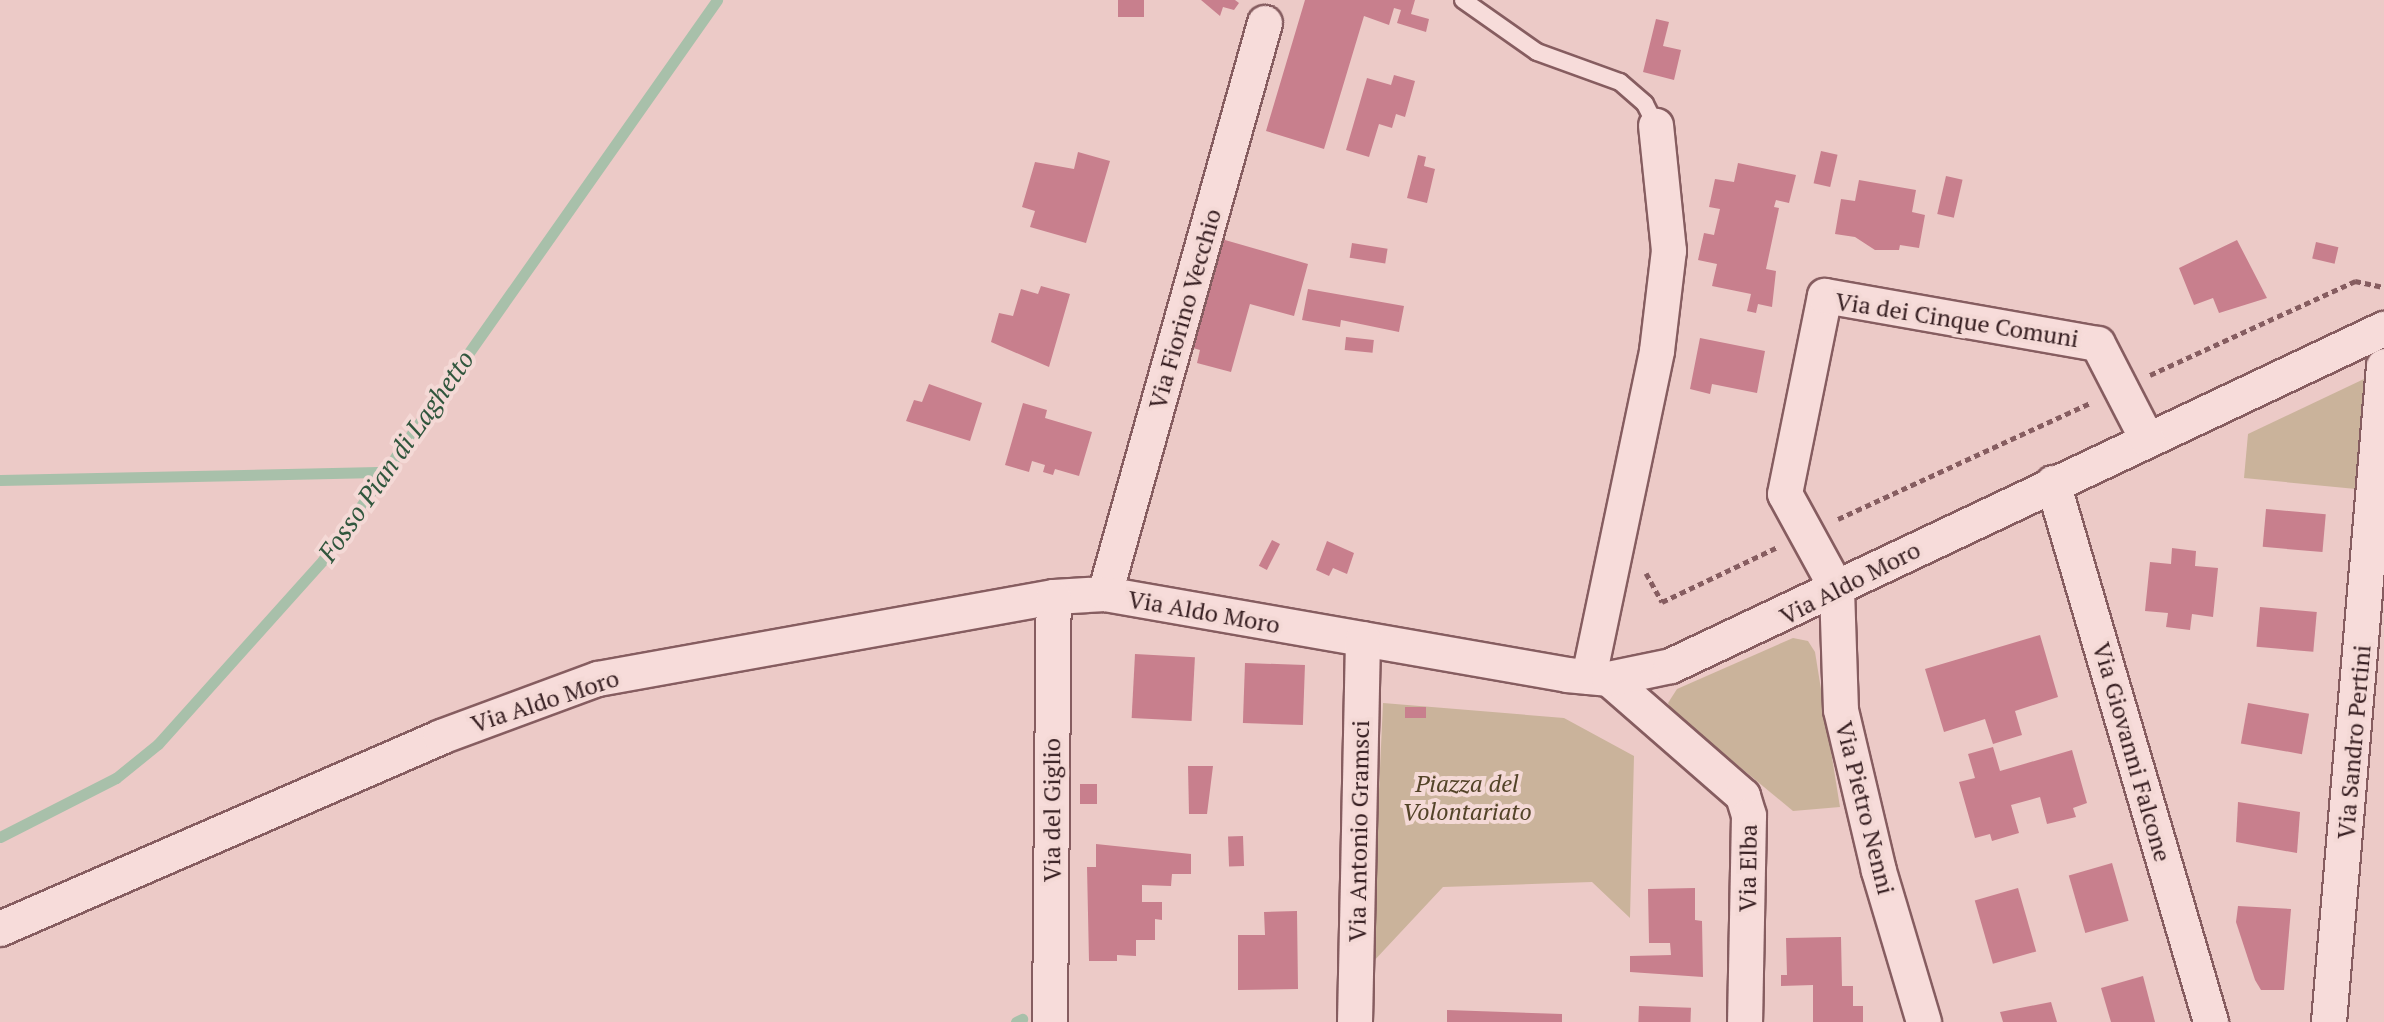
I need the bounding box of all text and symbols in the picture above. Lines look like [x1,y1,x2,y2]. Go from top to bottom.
street label: Via Fiorino Vecchio [1143,205,1227,413]
street label: Via dei Cinque Comuni [1833,287,2081,353]
water label: Fosso Pian di Laghetto [311,345,481,567]
street label: Via Aldo Moro [1775,535,1925,631]
street label: Via Aldo Moro [1126,584,1282,640]
street label: Via Giovanni Falcone [2087,639,2177,865]
street label: Via Sandro Pertini [2331,644,2377,840]
street label: Via Aldo Moro [467,663,623,739]
street label: Via Pietro Nenni [1830,718,1900,898]
street label: Via Antonio Gramsci [1343,720,1375,942]
street label: Via del Giglio [1038,738,1066,882]
park label: Piazza del Volontariato [1402,770,1532,826]
street label: Via Elba [1733,824,1763,912]

